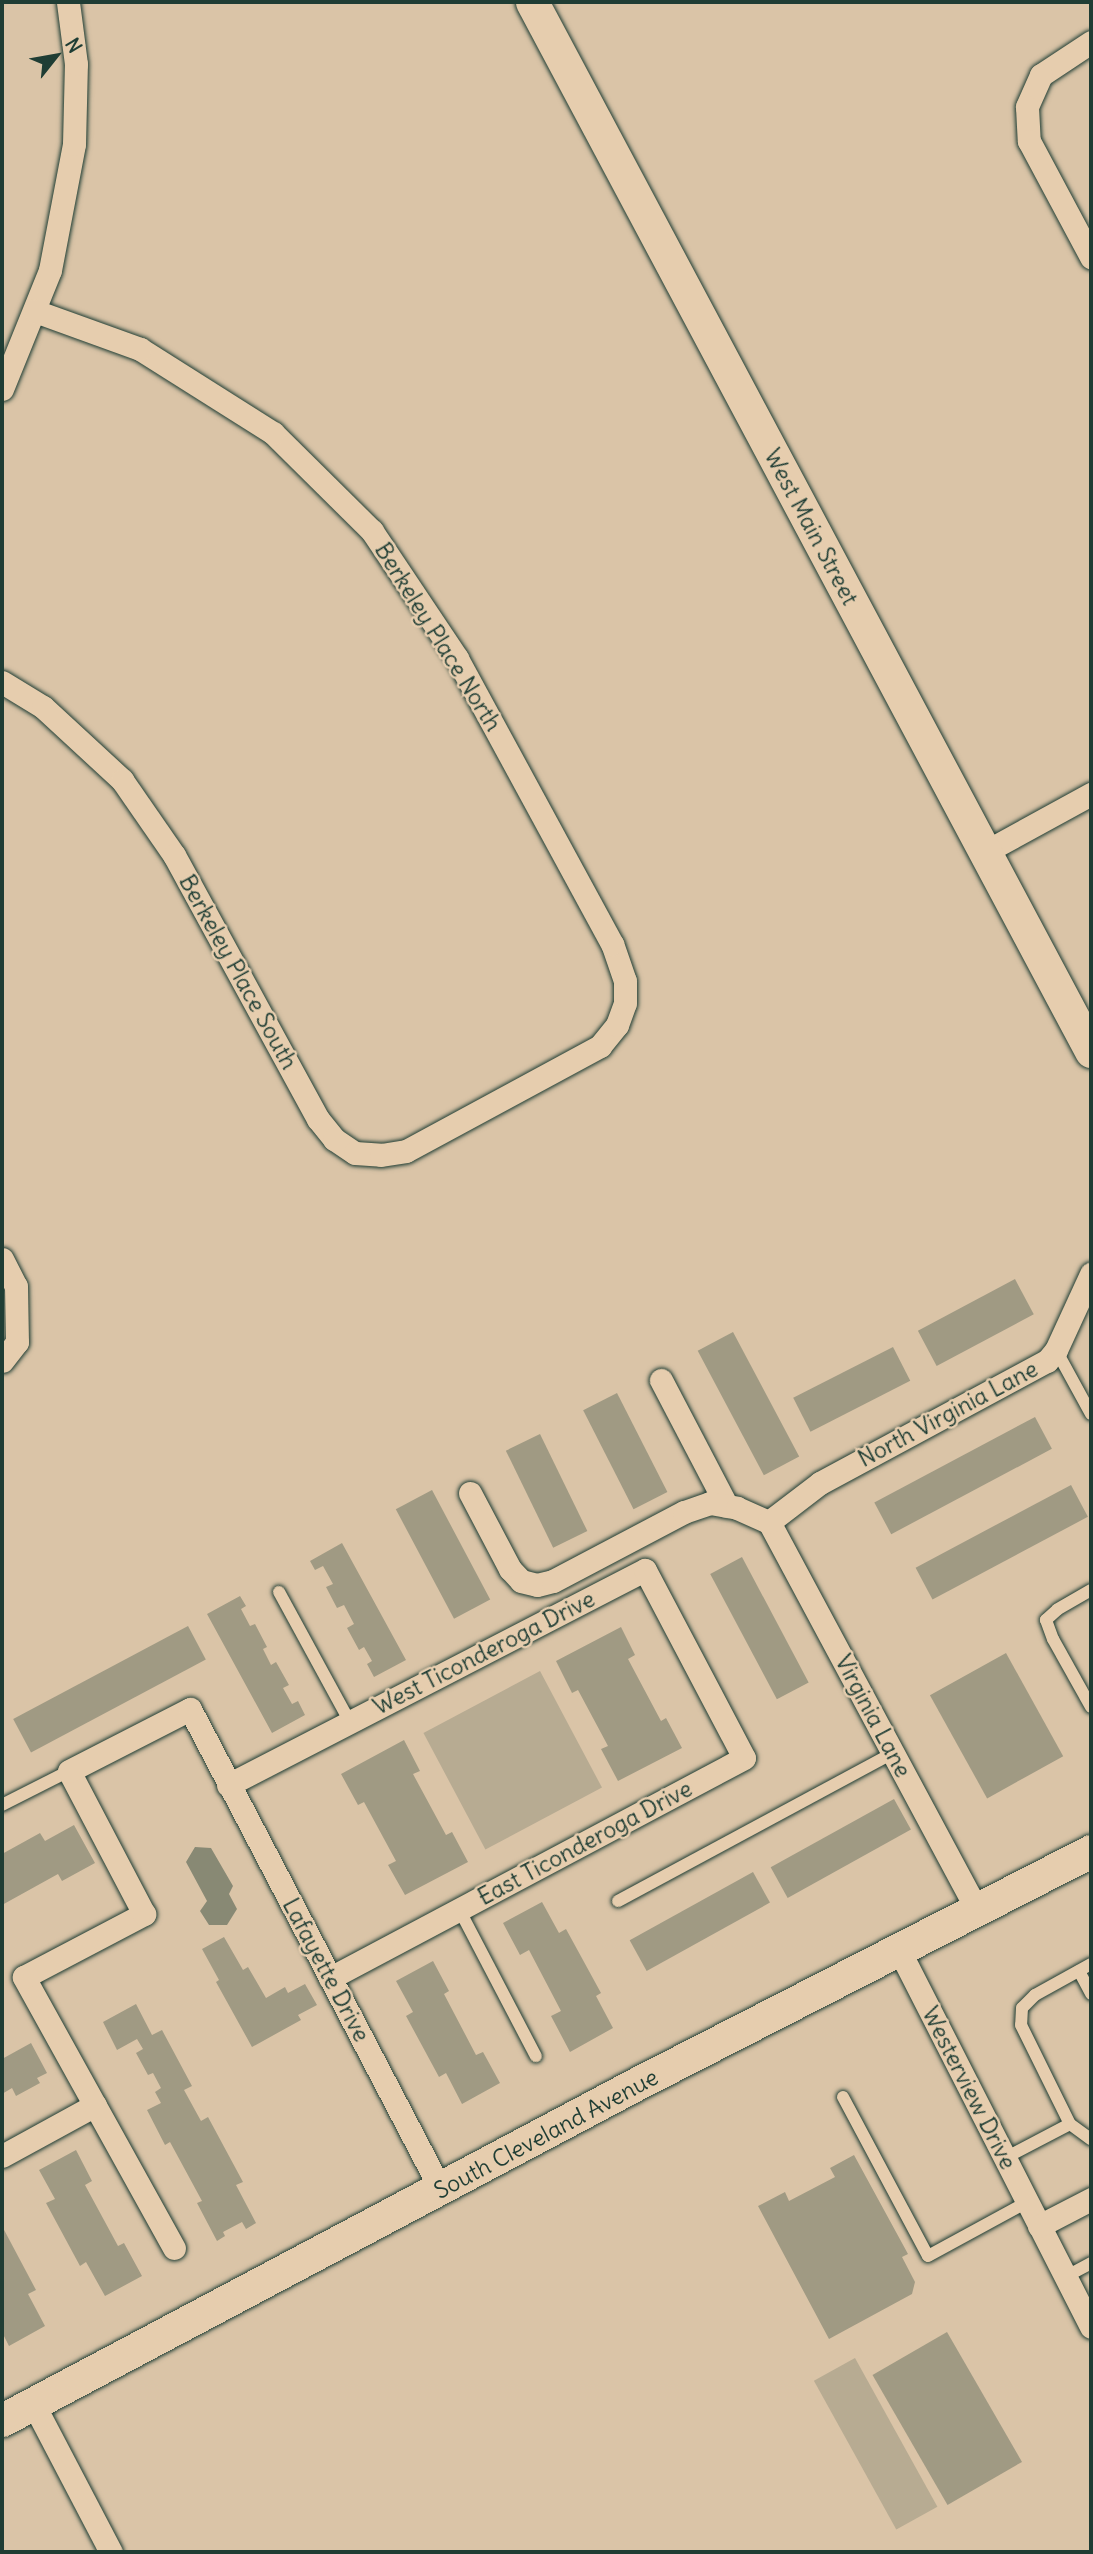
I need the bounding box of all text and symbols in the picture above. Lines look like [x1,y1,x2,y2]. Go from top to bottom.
north arrow [21,21,91,91]
text: N [60,33,88,57]
street label: West Main Street [758,444,864,610]
street label: Berkeley Place North [369,538,507,736]
street label: Berkeley Place South [173,870,303,1074]
street label: North Virginia Lane [853,1355,1043,1473]
street label: West Ticonderoga Drive [369,1585,599,1721]
street label: Virginia Lane [829,1650,917,1782]
street label: East Ticonderoga Drive [473,1775,697,1911]
street label: Lafayette Drive [277,1893,375,2047]
street label: Westerview Drive [916,2002,1022,2174]
street label: South Cleveland Avenue [429,2063,663,2205]

